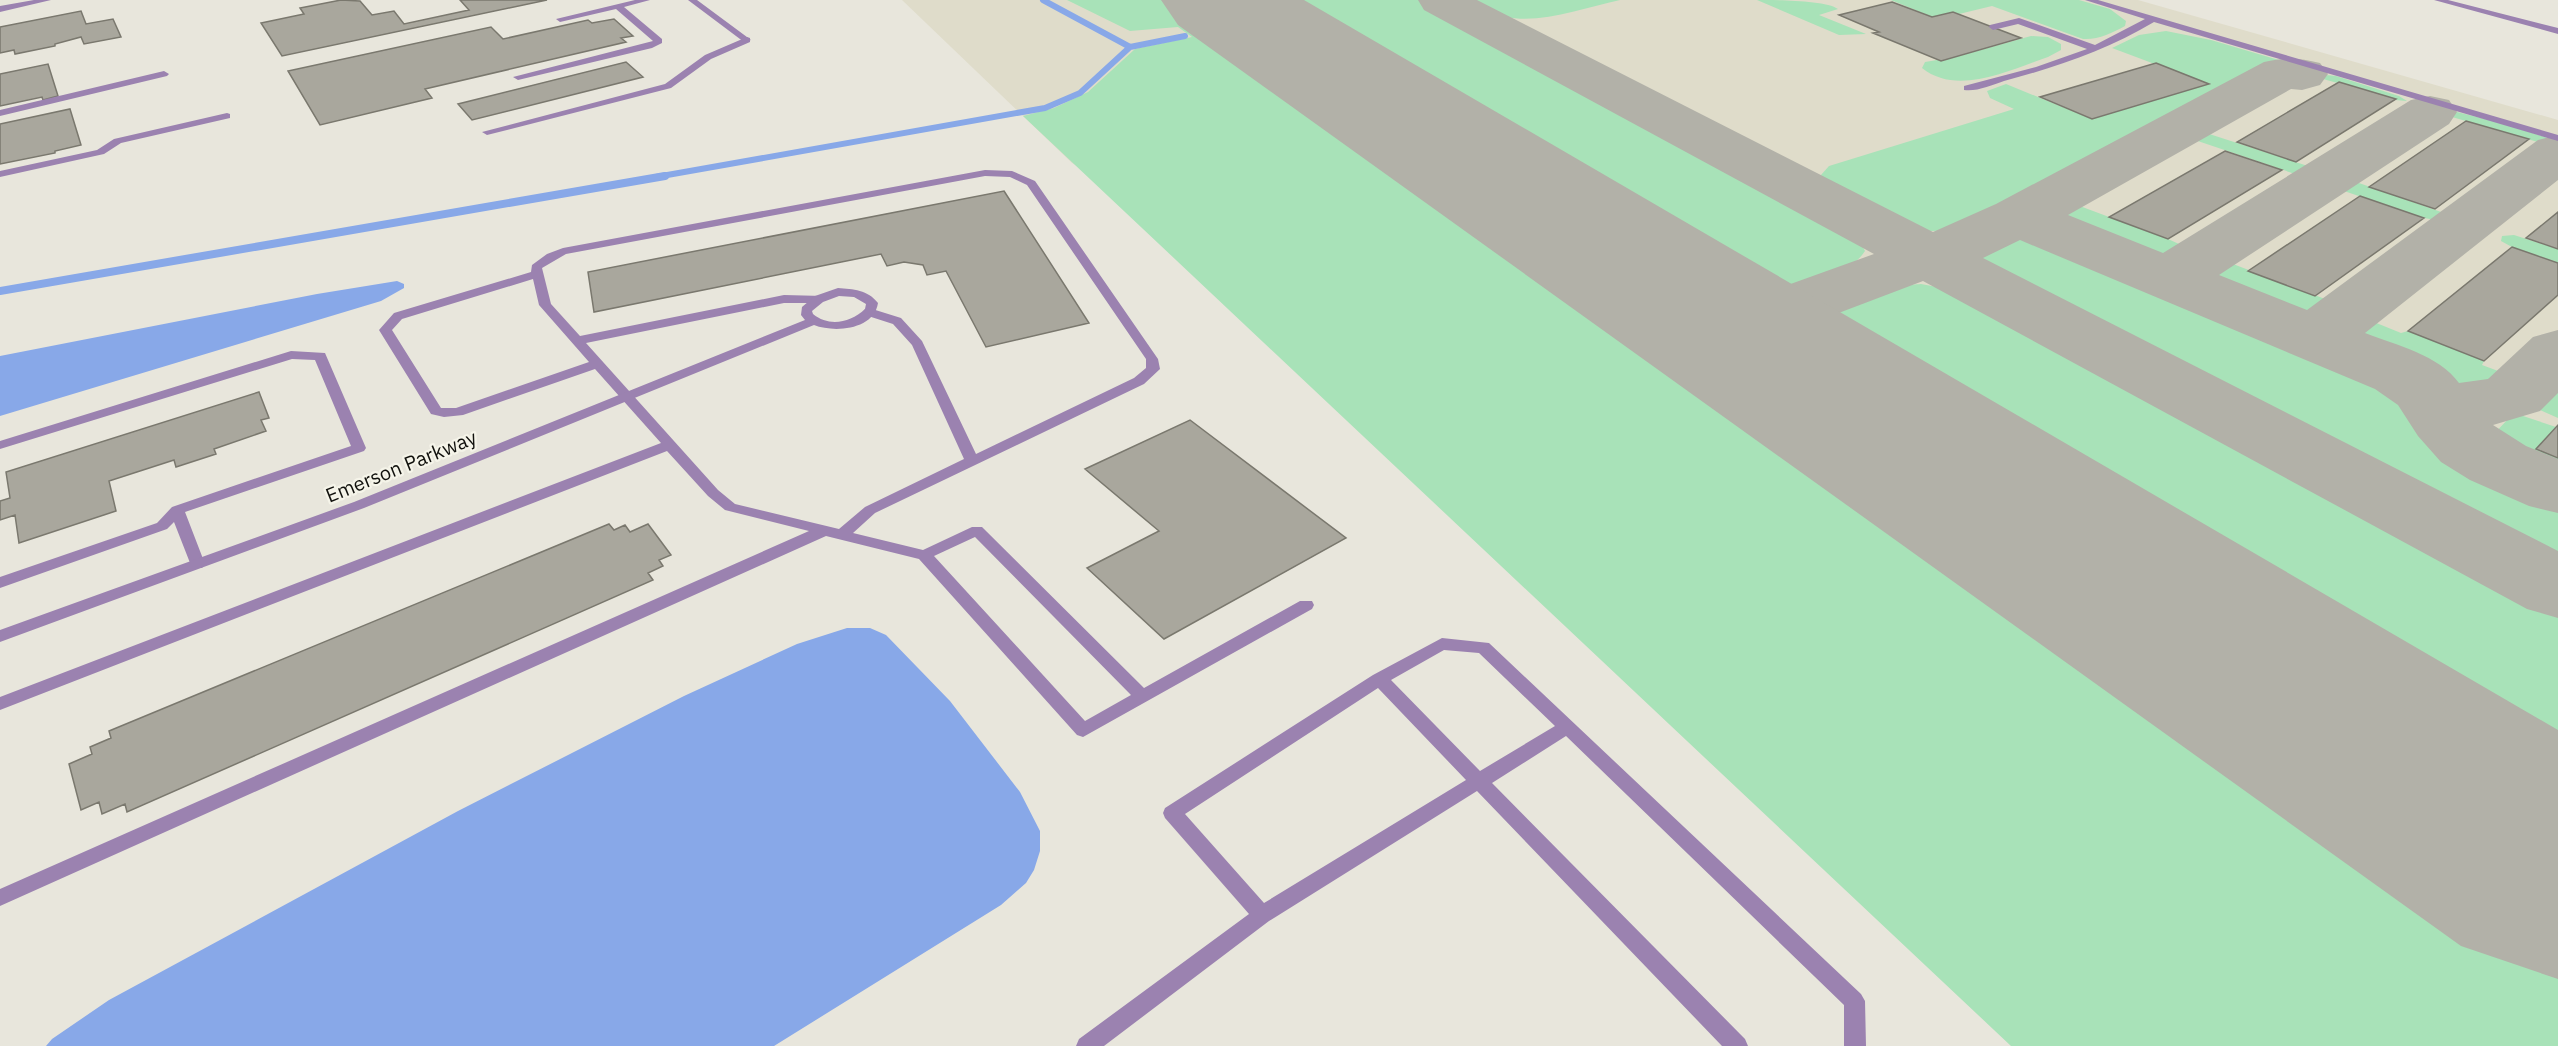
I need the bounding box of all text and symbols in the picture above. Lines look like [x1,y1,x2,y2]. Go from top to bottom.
street label: Emerson Parkway [321,423,481,509]

